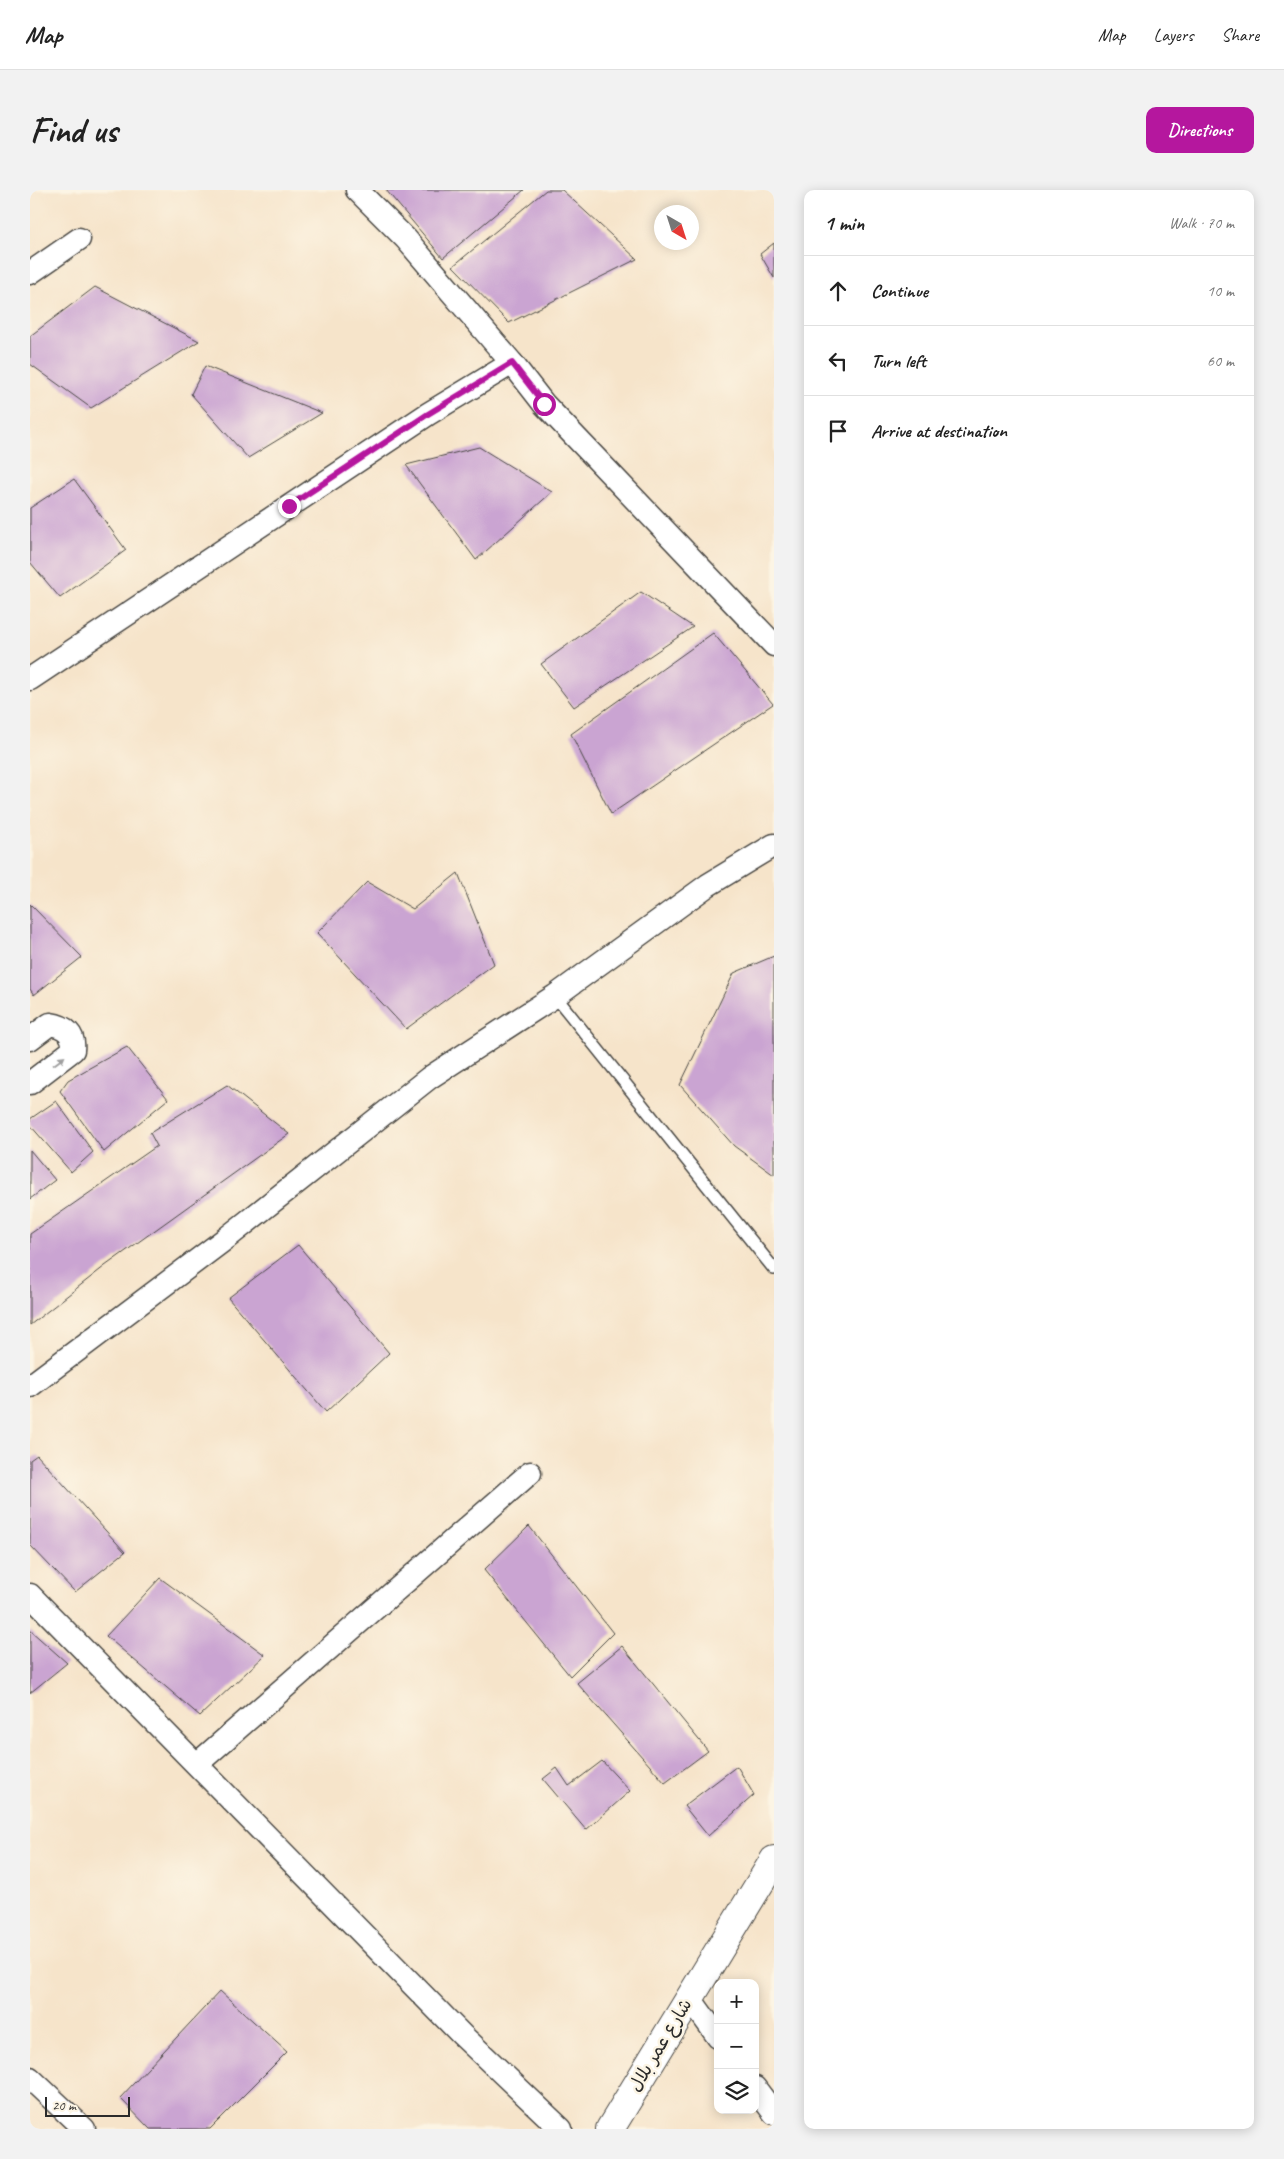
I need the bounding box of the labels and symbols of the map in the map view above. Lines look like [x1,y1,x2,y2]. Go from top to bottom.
north arrow [654,205,699,250]
route start [533,393,556,416]
route end [278,495,301,518]
one-way arrow [52,1056,65,1066]
street label: شارع عمر بلال [624,1995,697,2096]
scale bar [45,2094,130,2117]

